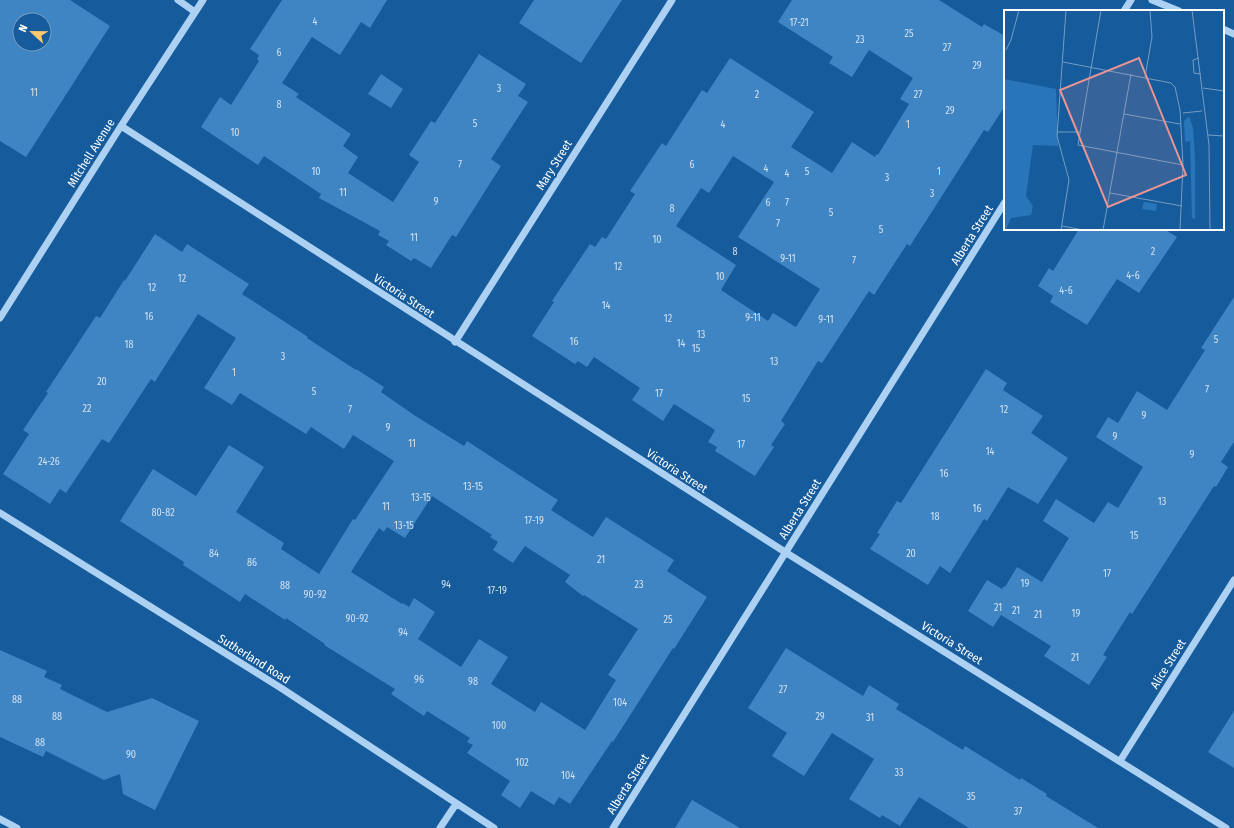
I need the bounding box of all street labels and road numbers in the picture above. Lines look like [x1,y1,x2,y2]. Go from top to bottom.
street label: Mitchell Avenue [64,116,118,190]
street label: Mary Street [533,137,575,193]
street label: Alberta Street [948,202,996,268]
street label: Victoria Street [371,271,437,321]
street label: Victoria Street [644,446,710,496]
street label: Alberta Street [776,476,824,542]
street label: Victoria Street [919,619,985,667]
street label: Sutherland Road [216,631,292,687]
street label: Alice Street [1147,637,1189,691]
street label: Alberta Street [604,751,652,817]

